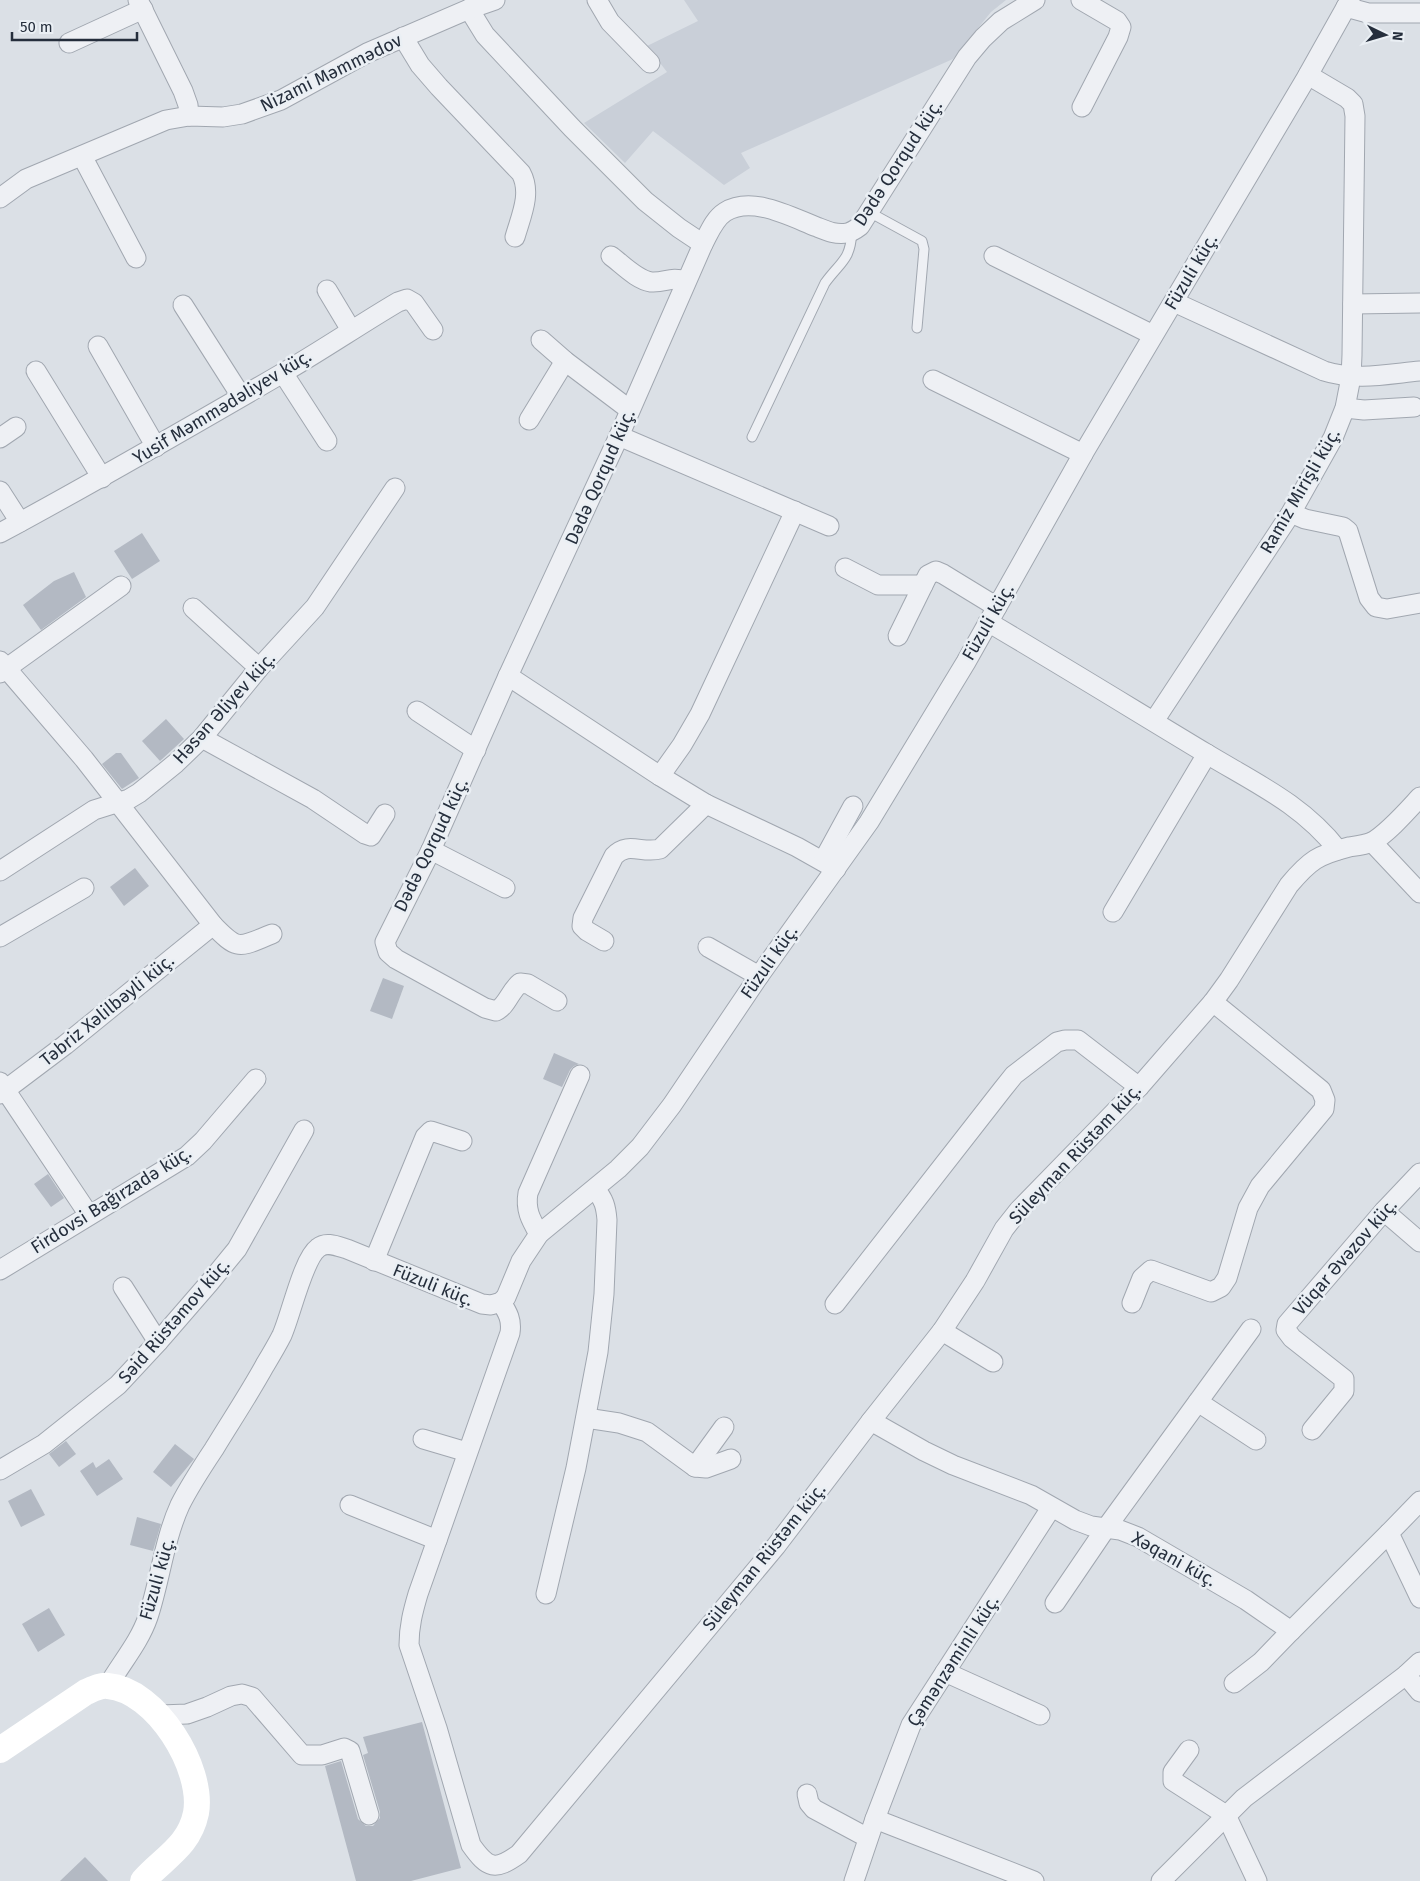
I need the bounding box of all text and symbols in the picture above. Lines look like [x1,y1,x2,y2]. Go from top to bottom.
scale bar [12,10,138,42]
north arrow [1360,10,1410,60]
text: 50 m [20,18,53,36]
street label: Nizami Məmmədov [257,29,406,117]
text: N [1389,31,1406,41]
street label: Dədə Qorqud küç. [849,96,947,230]
street label: Füzuli küç. [1160,230,1222,314]
street label: Yusif Məmmədəliyev küç. [129,345,315,469]
street label: Dədə Qorqud küç. [560,406,640,548]
street label: Ramiz Mirişli küç. [1255,424,1345,558]
street label: Füzuli küç. [957,580,1019,664]
street label: Həsən Əliyev küç. [168,648,280,768]
street label: Dədə Qorqud küç. [389,775,473,915]
street label: Füzuli küç. [736,921,802,1003]
street label: Təbriz Xəlilbəyli küç. [36,949,178,1071]
street label: Süleyman Rüstəm küç. [1004,1079,1146,1229]
street label: Firdovsi Bağırzadə küç. [27,1142,195,1258]
street label: Vüqar Əvəzov küç. [1288,1194,1402,1320]
street label: Səid Rüstəmov küç. [114,1254,234,1388]
street label: Füzuli küç. [390,1259,476,1311]
street label: Süleyman Rüstəm küç. [698,1479,830,1635]
street label: Xəqani küç. [1128,1527,1220,1591]
street label: Füzuli küç. [135,1535,179,1623]
street label: Çəmənzəminli küç. [902,1591,1004,1731]

